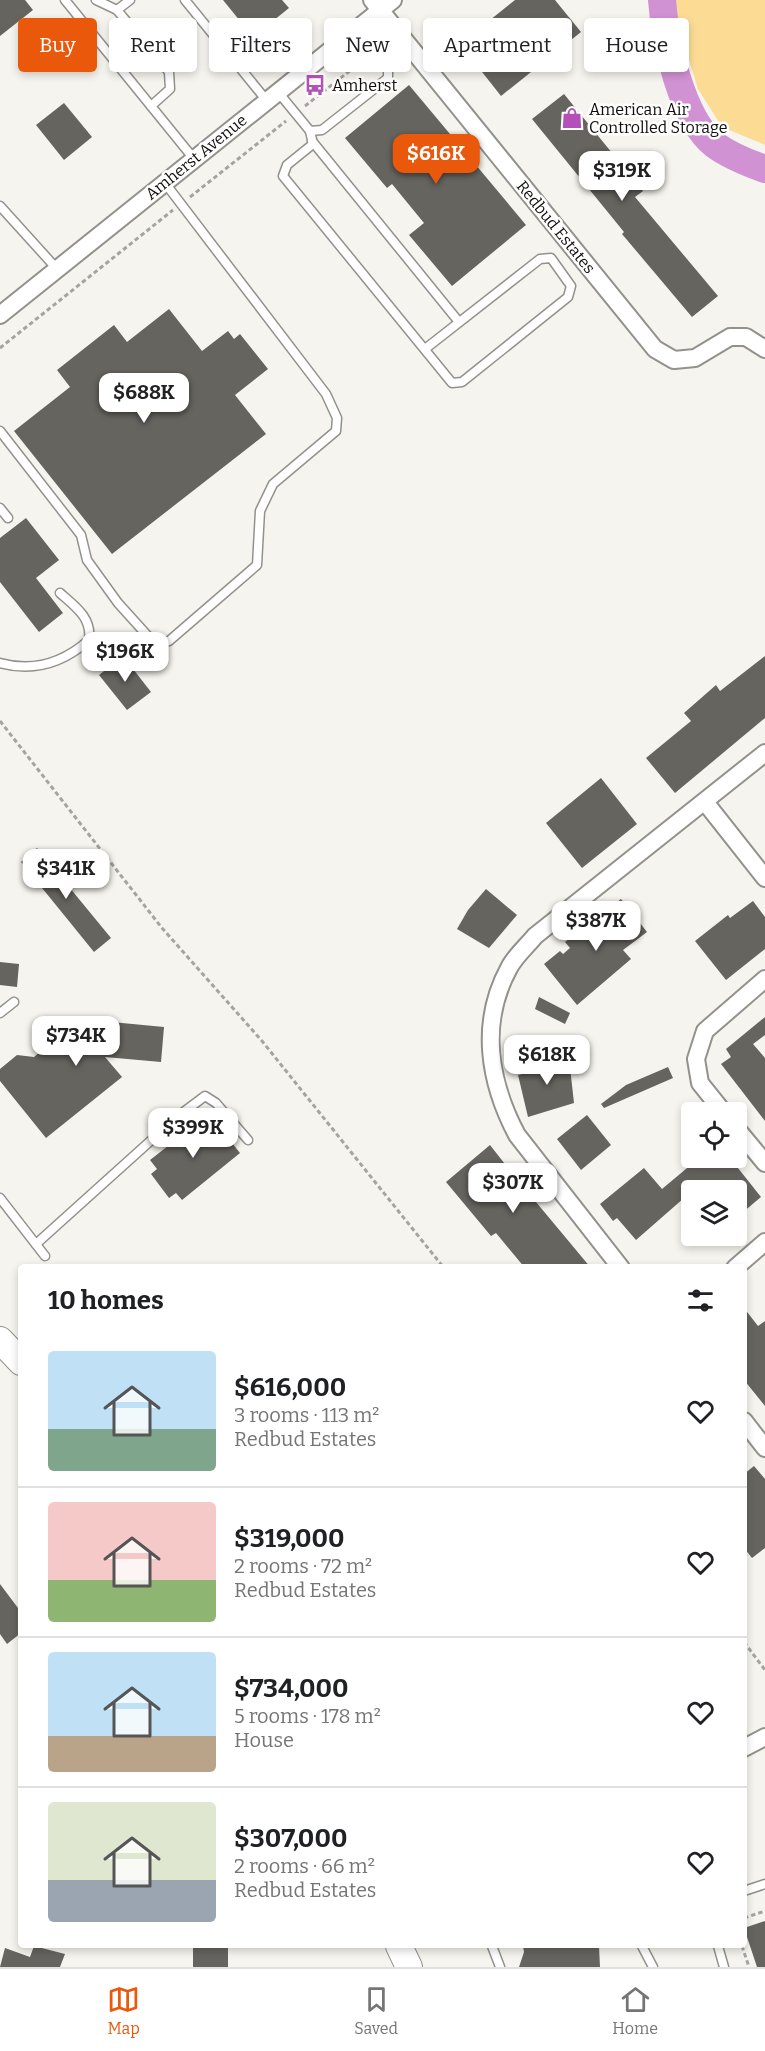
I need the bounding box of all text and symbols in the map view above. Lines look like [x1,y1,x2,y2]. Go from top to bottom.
chip: Buy [18,18,97,72]
chip: Rent [109,18,197,72]
chip: Filters [209,18,312,72]
chip: New [324,18,411,72]
chip: Apartment [423,18,572,72]
chip: House [584,18,689,72]
bus stop icon: Amherst [303,73,327,97]
place label: Amherst [332,76,397,95]
place label: American Air Controlled Storage [589,100,728,137]
shop icon: American Air Controlled Storage [560,106,584,130]
street label: Amherst Avenue [142,110,250,204]
pin: $616K [394,134,478,185]
text: $616K [407,141,465,165]
pin: $319K [580,151,664,202]
text: $319K [593,158,651,182]
street label: Redbud Estates [513,177,599,277]
pin: $688K [102,373,186,424]
text: $688K [113,380,175,404]
pin: $196K [83,632,167,683]
text: $196K [96,639,154,663]
pin: $341K [24,849,108,900]
text: $341K [37,856,95,880]
pin: $387K [554,901,638,952]
text: $387K [566,908,626,932]
pin: $734K [34,1016,118,1067]
text: $734K [46,1023,106,1047]
pin: $618K [505,1035,589,1086]
text: $618K [518,1042,576,1066]
map controls [681,1102,747,1246]
button: locate [681,1102,747,1168]
pin: $399K [151,1108,235,1159]
text: $399K [162,1115,224,1139]
pin: $307K [471,1163,555,1214]
text: $307K [482,1170,544,1194]
button: layers [681,1180,747,1246]
icon: filters [684,1284,717,1317]
text: 10 homes [48,1285,164,1316]
text: $616,000 [234,1372,346,1403]
icon: home [96,1375,168,1447]
icon: heart [684,1395,717,1428]
text: 3 rooms · 113 m² [234,1403,379,1427]
text: Redbud Estates [234,1427,376,1451]
text: $319,000 [234,1523,345,1554]
icon: home [96,1526,168,1598]
icon: heart [684,1546,717,1579]
text: 2 rooms · 72 m² [234,1554,372,1578]
text: Redbud Estates [234,1578,376,1602]
text: $734,000 [234,1673,349,1704]
icon: home [96,1676,168,1748]
icon: heart [684,1696,717,1729]
text: 5 rooms · 178 m² [234,1704,381,1728]
text: House [234,1728,294,1752]
text: $307,000 [234,1823,347,1854]
icon: home [96,1826,168,1898]
icon: heart [684,1846,717,1879]
text: 2 rooms · 66 m² [234,1854,375,1878]
text: Redbud Estates [234,1878,376,1902]
tab: Map [107,1983,140,2038]
tab: Saved [354,1983,398,2038]
tab: Home [612,1983,658,2038]

